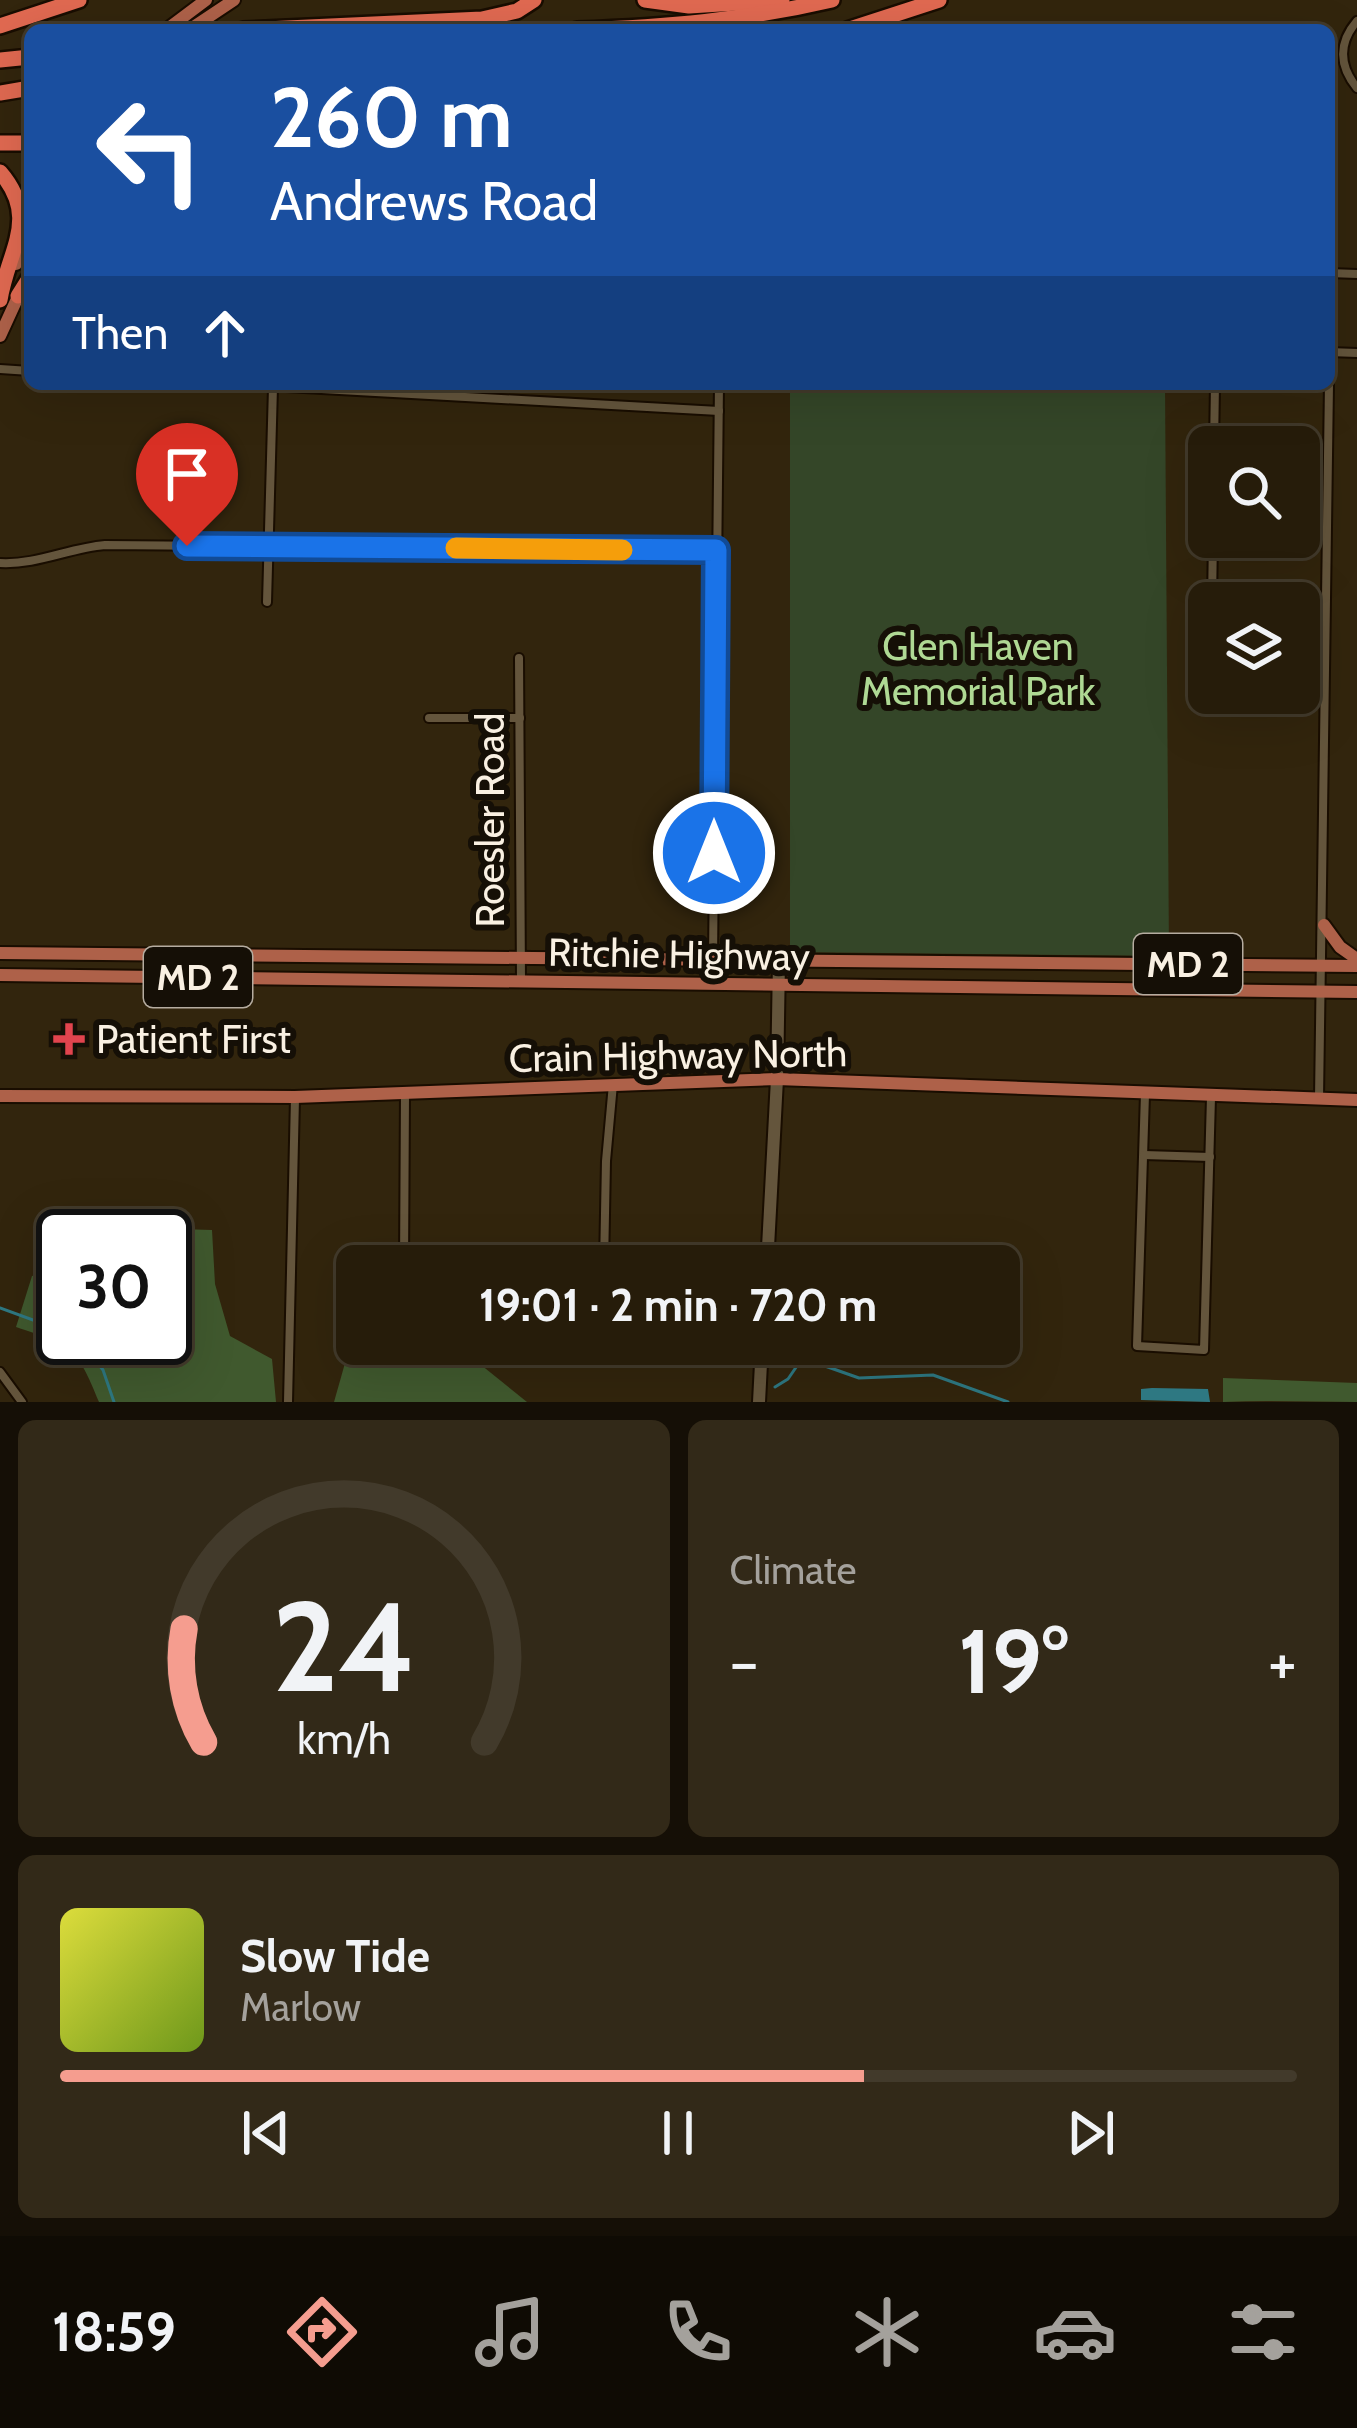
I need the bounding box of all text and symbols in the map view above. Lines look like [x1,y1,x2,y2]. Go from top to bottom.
text: 260 m [270,66,513,168]
icon: left [72,72,228,228]
text: Andrews Road [270,168,598,234]
icon: ahead [192,300,258,366]
text: Then [72,306,168,360]
pin [136,423,238,546]
map controls [1188,426,1320,714]
button: search [1188,426,1320,558]
icon: arrive [154,441,220,507]
button: layers [1188,582,1320,714]
park label: Glen Haven Memorial Park [861,622,1096,715]
street label: Roesler Road [466,712,514,928]
position arrow [651,790,777,916]
street label: Ritchie Highway [548,928,811,980]
road number: MD 2 [1134,934,1242,994]
road number: MD 2 [144,947,252,1007]
place label: Patient First [96,1015,291,1063]
marker: Patient First [53,1023,85,1055]
street label: Crain Highway North [508,1028,848,1082]
speed limit sign: 30 [36,1209,192,1365]
text: 19:01 · 2 min · 720 m [479,1278,877,1332]
text: Climate [730,1546,856,1594]
text: 24 [272,1571,416,1722]
text: 19° [958,1606,1068,1716]
text: − [730,1621,759,1702]
text: + [1268,1621,1297,1702]
text: km/h [297,1712,391,1764]
text: Slow Tide [240,1929,430,1983]
text: Marlow [240,1983,361,2031]
icon: previous [233,2100,299,2166]
icon: pause [645,2100,711,2166]
icon: next [1058,2100,1124,2166]
icon: directions [280,2290,364,2374]
icon: music [468,2290,552,2374]
icon: phone [656,2290,740,2374]
icon: climate [845,2290,929,2374]
icon: car [1033,2290,1117,2374]
icon: filters [1221,2290,1305,2374]
text: 18:59 [52,2299,176,2365]

